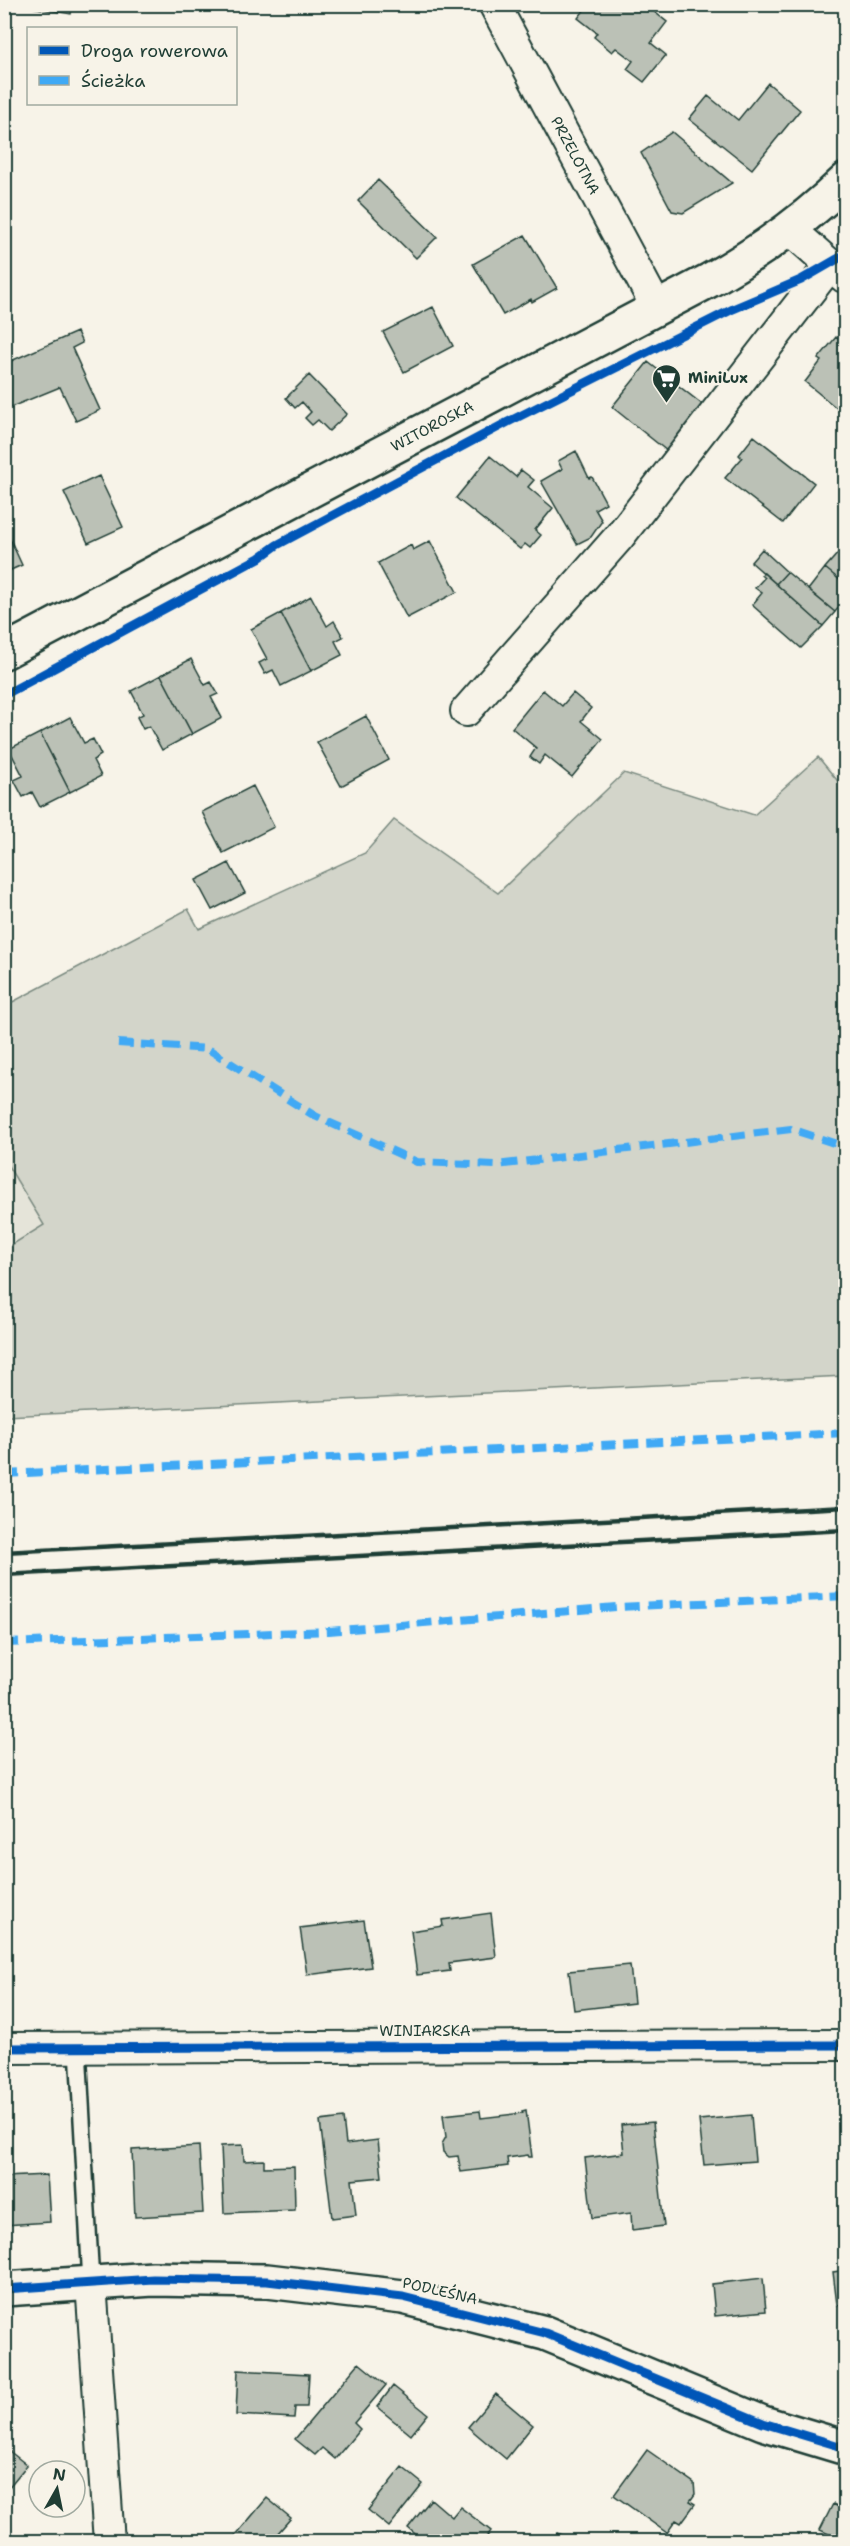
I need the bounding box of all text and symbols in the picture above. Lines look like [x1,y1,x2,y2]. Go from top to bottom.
legend [27,27,237,105]
text: Droga rowerowa [81,39,228,63]
text: Ścieżka [81,69,145,93]
street label: PRZELOTNA [546,113,604,198]
supermarket icon: MiniLux [651,362,683,404]
place label: MiniLux [688,368,748,388]
street label: WITOROSKA [387,396,477,456]
street label: WINIARSKA [379,2021,471,2041]
street label: PODLEŚNA [400,2272,480,2309]
north arrow [27,2459,87,2519]
text: N [51,2463,67,2486]

